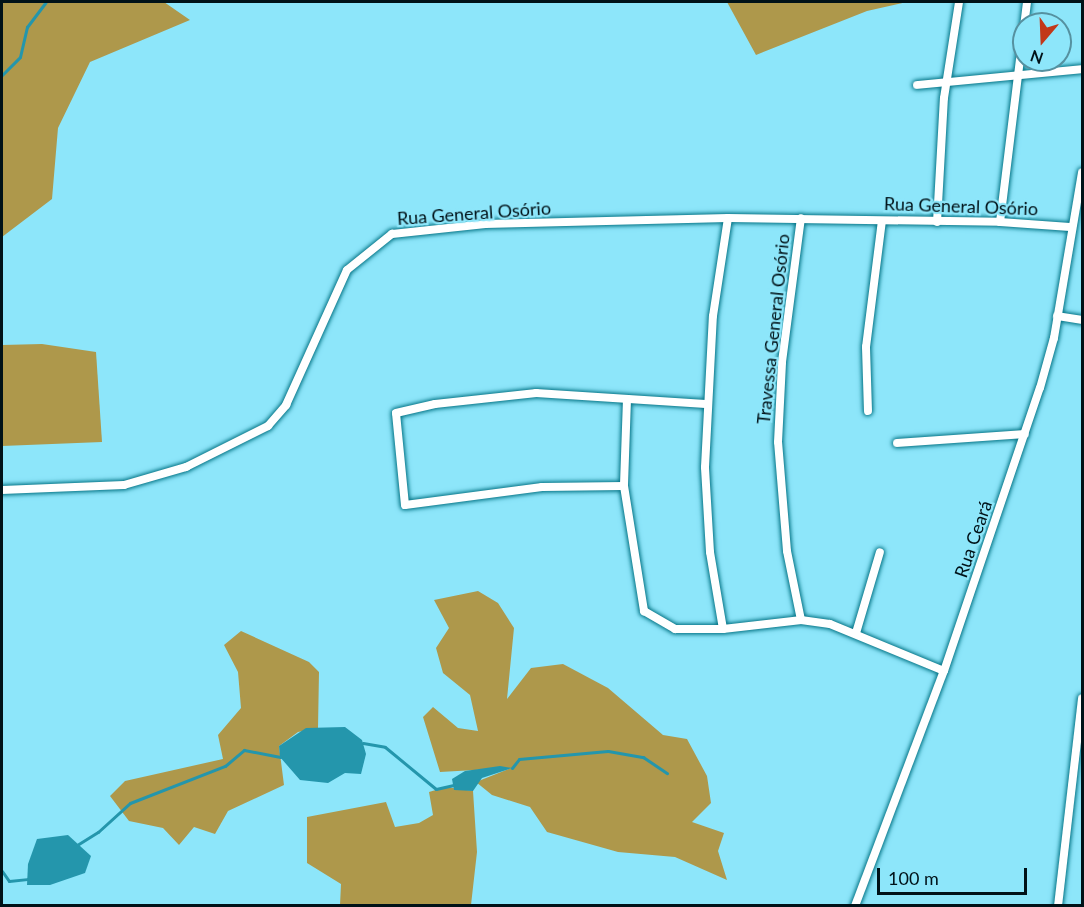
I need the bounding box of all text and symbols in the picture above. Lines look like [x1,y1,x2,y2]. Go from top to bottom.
north arrow [1012,12,1072,72]
text: N [1028,47,1046,69]
street label: Rua General Osório [884,193,1038,219]
street label: Rua General Osório [396,197,552,229]
street label: Travessa General Osório [752,233,794,425]
street label: Rua Ceará [950,498,996,580]
scale bar [880,856,1030,894]
text: 100 m [888,867,939,889]

